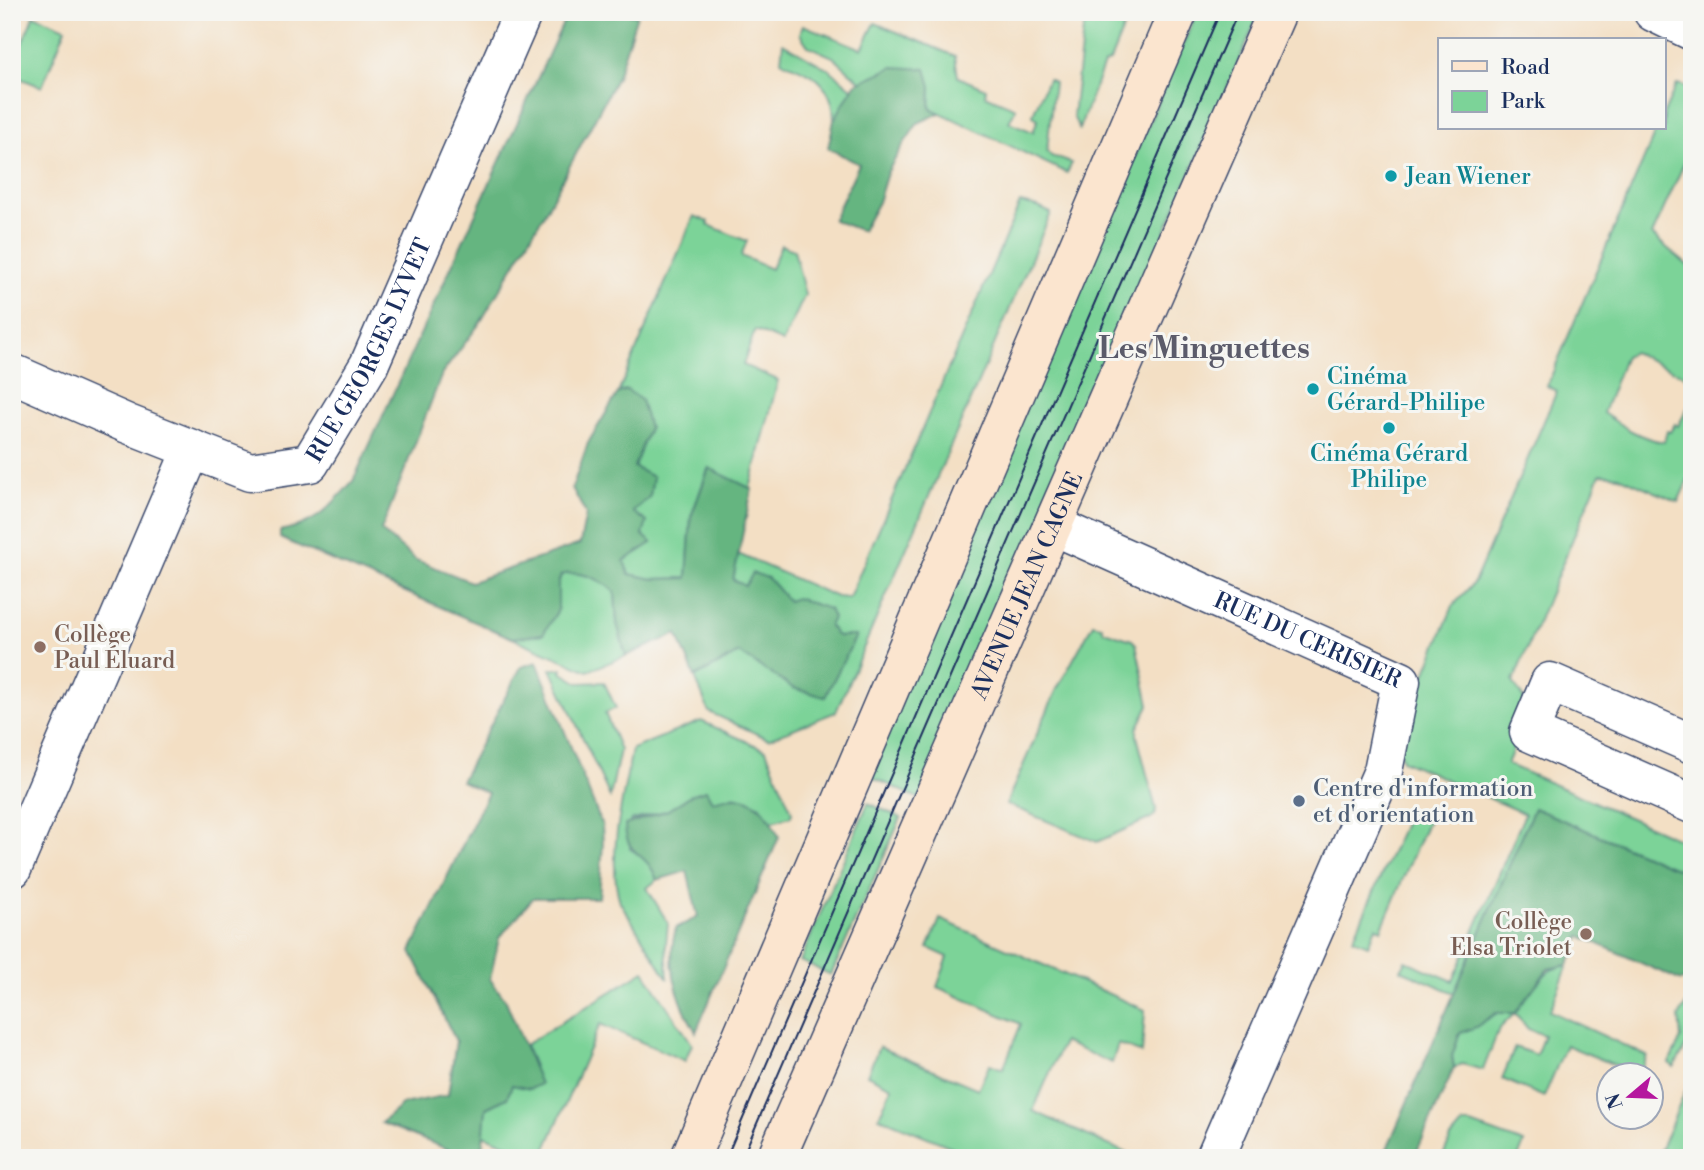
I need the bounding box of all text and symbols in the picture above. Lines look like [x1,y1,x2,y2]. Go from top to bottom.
legend [1438,38,1666,130]
text: Road [1501,55,1550,81]
text: Park [1501,89,1546,115]
place label: Jean Wiener [1404,163,1531,191]
marker: Jean Wiener [1383,168,1399,184]
street label: RUE GEORGES LYVET [301,234,438,468]
district label: Les Minguettes [1098,330,1310,368]
place label: Cinéma Gérard-Philipe [1327,363,1485,417]
marker: Cinéma Gérard-Philipe [1305,381,1321,397]
marker: Cinéma Gérard Philipe [1381,420,1397,436]
place label: Cinéma Gérard Philipe [1310,440,1468,494]
street label: AVENUE JEAN CAGNE [965,468,1089,705]
street label: RUE DU CERISIER [1209,586,1406,695]
place label: Collège Paul Éluard [54,621,175,675]
marker: Collège Paul Éluard [32,639,48,655]
place label: Centre d'information et d'orientation [1313,775,1534,829]
marker: Centre d'information et d'orientation [1291,793,1307,809]
place label: Collège Elsa Triolet [1450,908,1572,962]
marker: Collège Elsa Triolet [1578,926,1594,942]
north arrow [1596,1062,1666,1132]
text: N [1601,1090,1629,1112]

